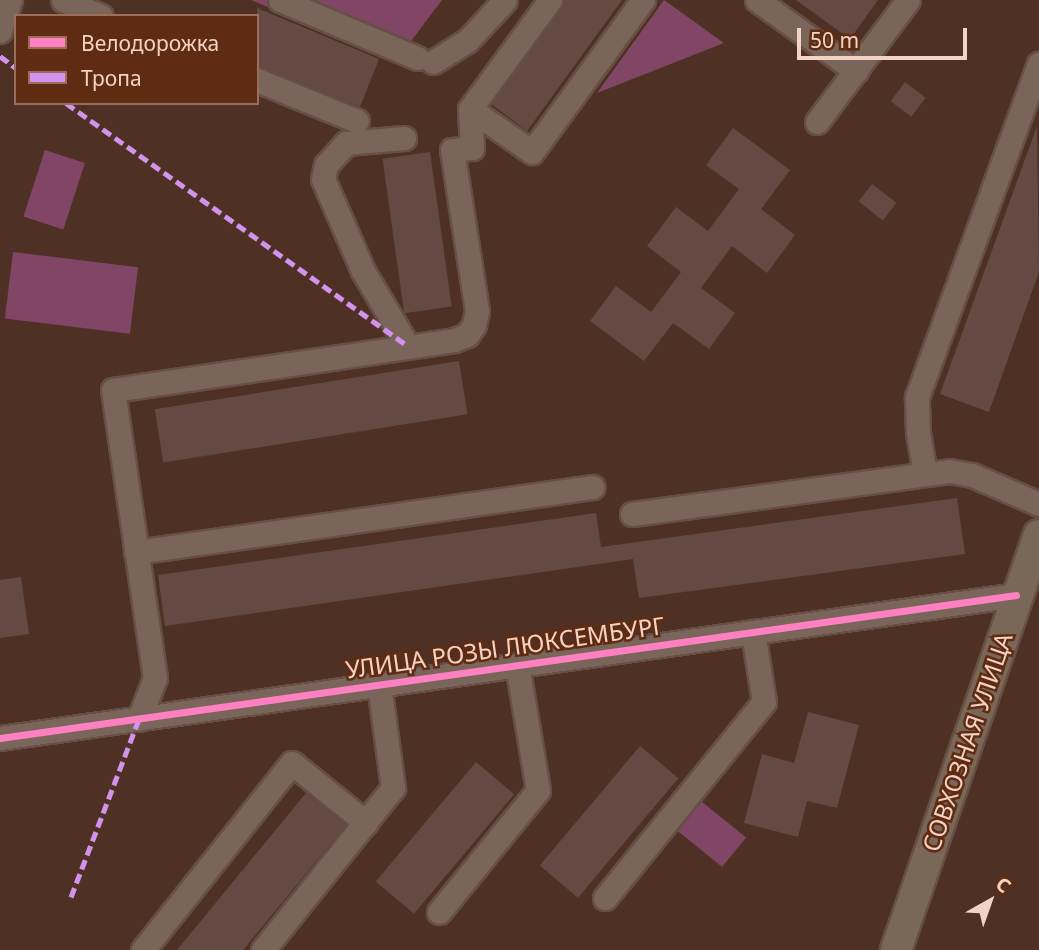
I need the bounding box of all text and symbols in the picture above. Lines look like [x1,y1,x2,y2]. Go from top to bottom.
legend [14,14,259,105]
scale bar [801,14,971,58]
text: 50 m [810,26,859,54]
text: Велодорожка [81,29,219,57]
text: Тропа [81,64,142,92]
street label: УЛИЦА РОЗЫ ЛЮКСЕМБУРГ [344,610,666,684]
street label: СОВХОЗНАЯ УЛИЦА [916,629,1018,855]
north arrow [955,866,1025,936]
text: С [990,871,1017,899]

